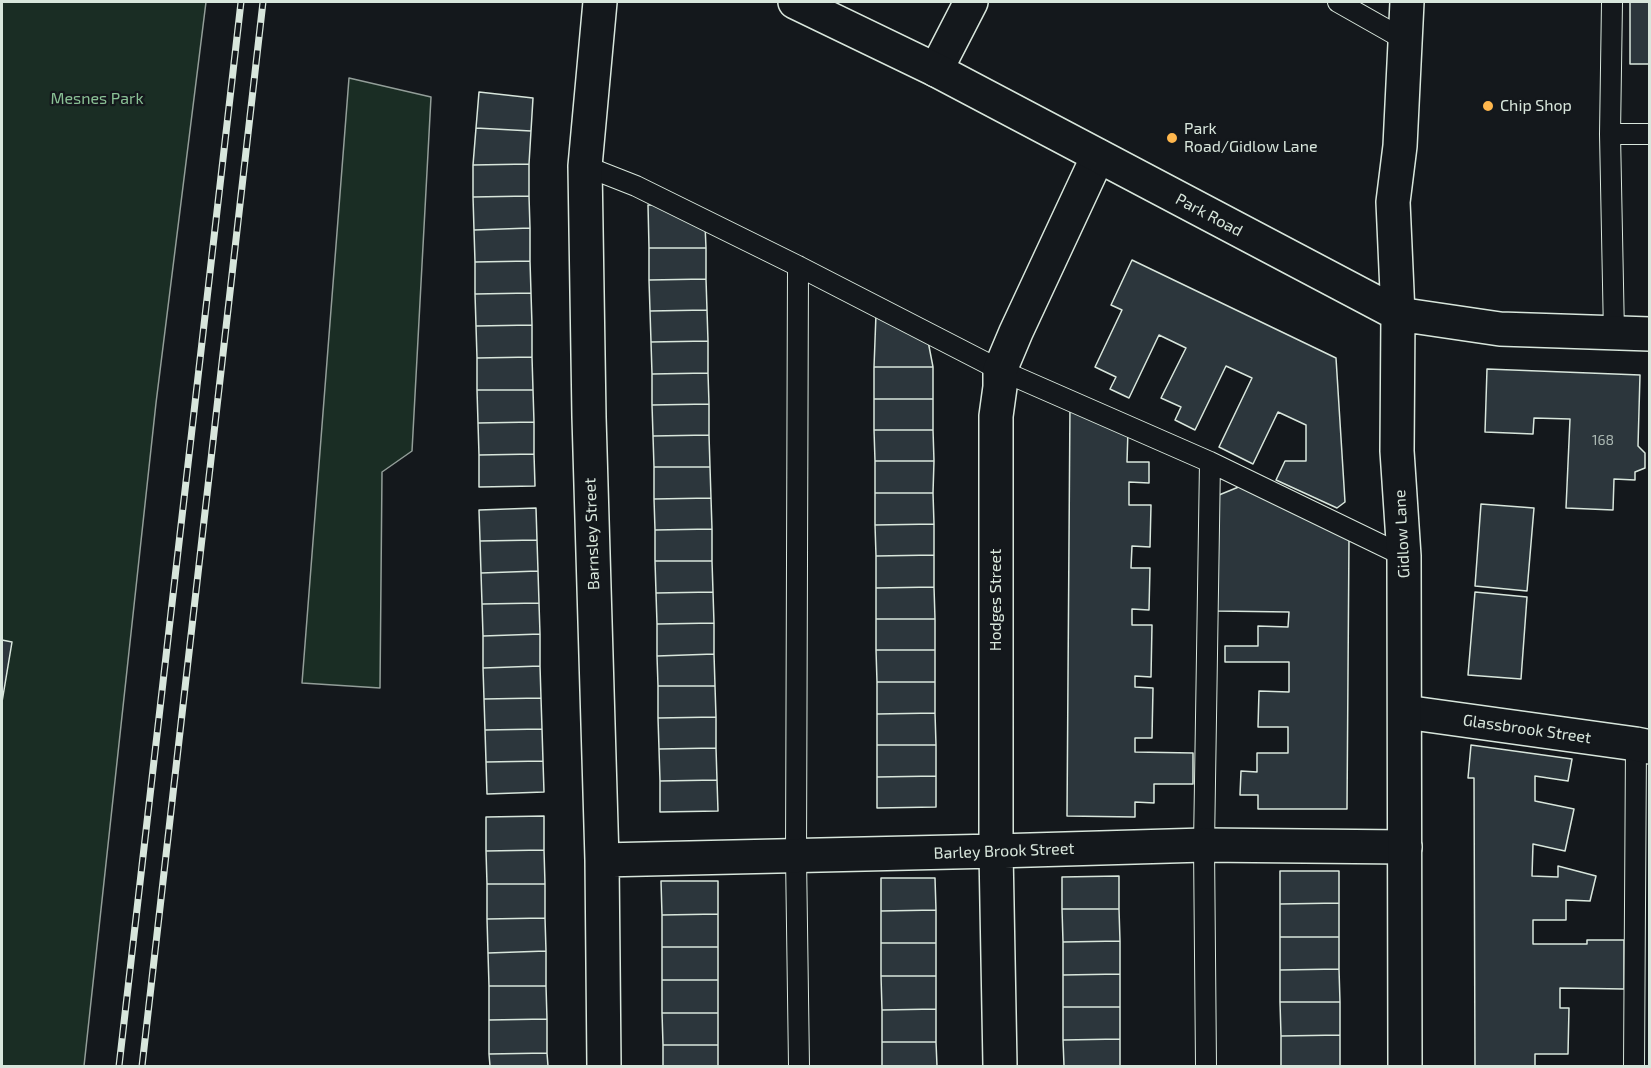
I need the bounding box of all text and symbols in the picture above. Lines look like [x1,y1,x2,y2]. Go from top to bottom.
park label: Mesnes Park [50,89,144,109]
place label: Chip Shop [1500,96,1572,116]
marker: Chip Shop [1481,99,1495,113]
place label: Park Road/Gidlow Lane [1184,119,1318,157]
marker: Park Road/Gidlow Lane [1165,131,1179,145]
street label: Park Road [1172,189,1246,241]
house number: 168 [1592,432,1614,448]
street label: Barnsley Street [580,478,604,590]
street label: Gidlow Lane [1390,489,1414,579]
street label: Hodges Street [986,549,1006,651]
street label: Glassbrook Street [1462,710,1592,748]
street label: Barley Brook Street [933,839,1075,863]

